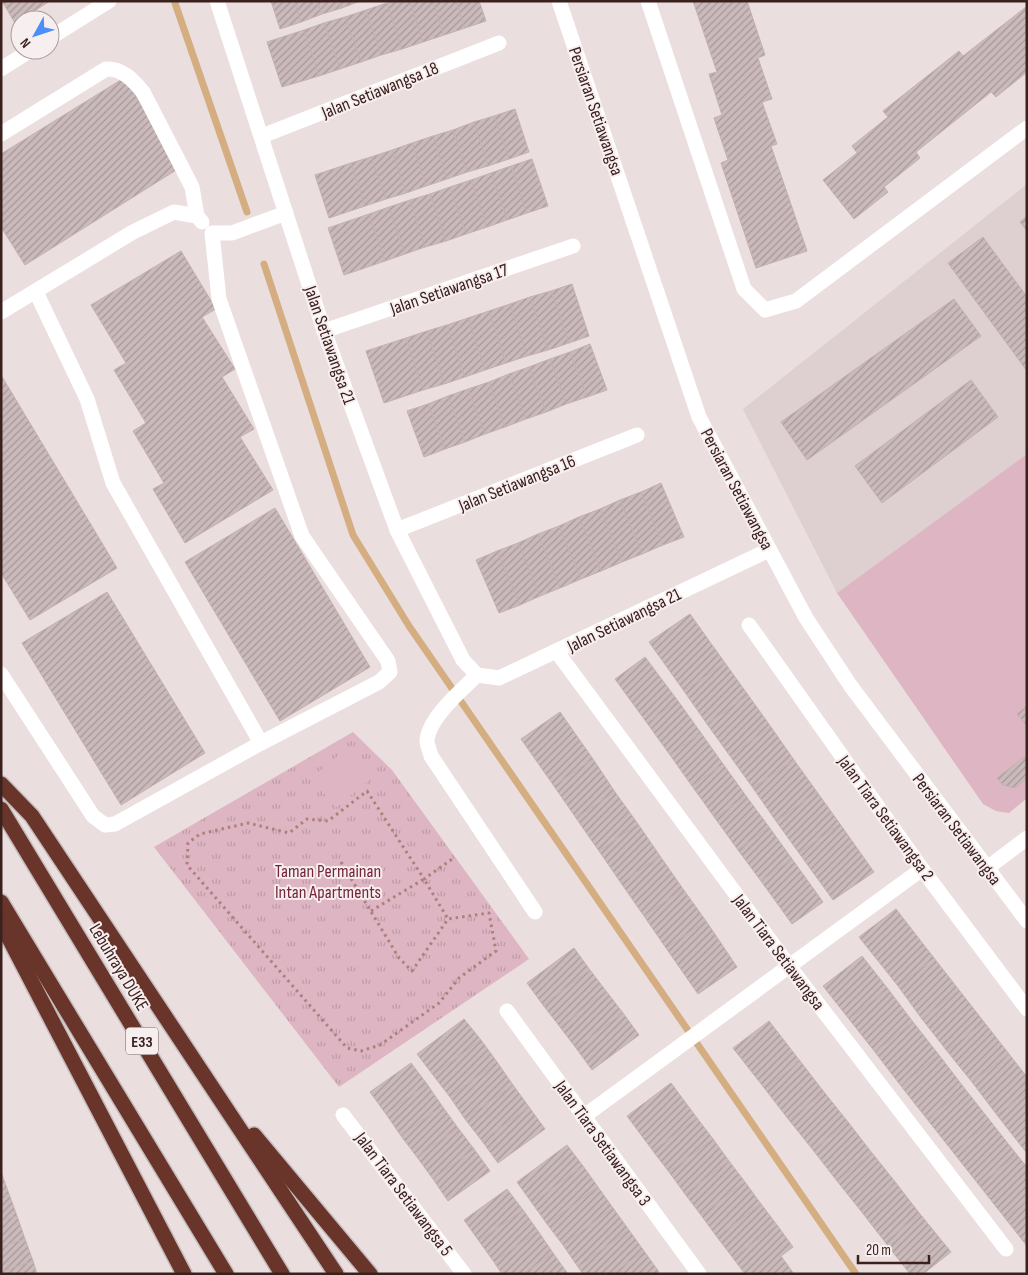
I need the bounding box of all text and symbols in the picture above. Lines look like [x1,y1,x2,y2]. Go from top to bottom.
north arrow [10,10,60,60]
text: N [17,35,34,51]
street label: Persiaran Setiawangsa [564,44,627,178]
street label: Jalan Setiawangsa 18 [318,57,442,124]
street label: Jalan Setiawangsa 17 [386,259,512,320]
street label: Jalan Setiawangsa 21 [299,282,360,408]
street label: Persiaran Setiawangsa [696,425,777,554]
street label: Jalan Setiawangsa 16 [455,450,579,517]
street label: Jalan Setiawangsa 21 [563,584,685,657]
street label: Jalan Tiara Setiawangsa 2 [833,751,938,885]
street label: Persiaran Setiawangsa [908,769,1005,889]
park label: Taman Permainan Intan Apartments [275,861,381,903]
street label: Jalan Tiara Setiawangsa [728,890,829,1014]
street label: Lebuhraya DUKE [84,920,153,1015]
road number: E33 [126,1028,158,1054]
street label: Jalan Tiara Setiawangsa 3 [550,1076,655,1210]
street label: Jalan Tiara Setiawangsa 5 [350,1128,457,1260]
scale bar [858,1232,929,1264]
text: 20 m [866,1241,891,1260]

